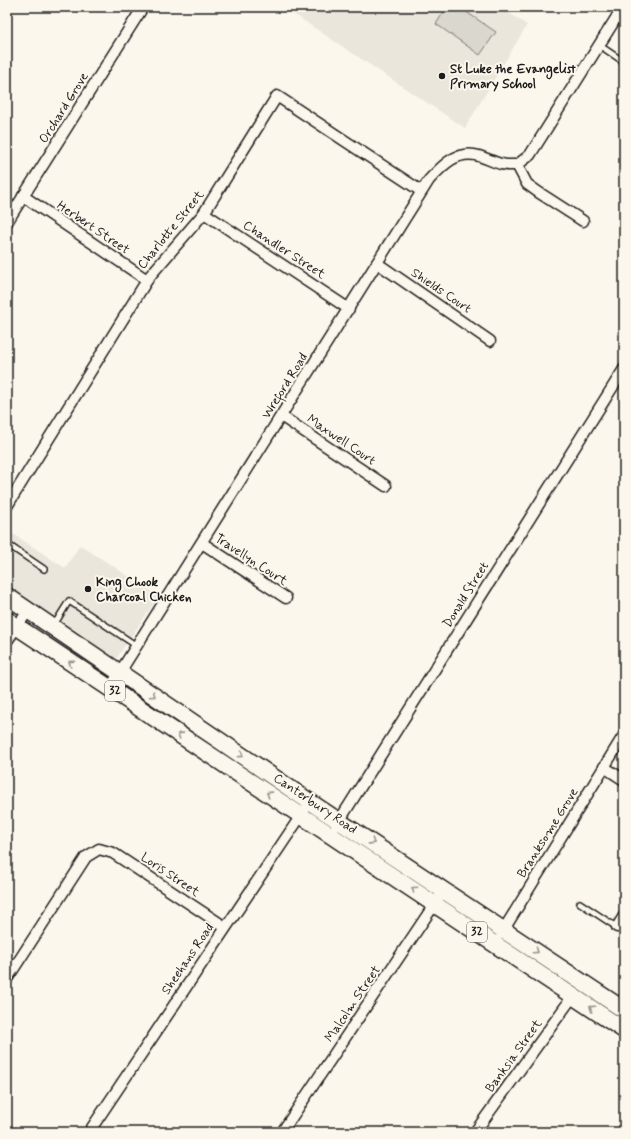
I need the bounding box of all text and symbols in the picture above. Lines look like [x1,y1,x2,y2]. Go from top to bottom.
place label: St Luke the Evangelist Primary School [450,61,577,93]
street label: Orchard Grove [35,69,93,147]
marker: St Luke the Evangelist Primary School [437,71,447,81]
street label: Charlotte Street [134,187,208,273]
street label: Herbert Street [53,197,133,259]
street label: Chandler Street [239,217,329,283]
street label: Shields Court [408,265,475,318]
street label: Wreford Road [258,350,314,423]
street label: Maxwell Court [303,411,379,469]
street label: Travellyn Court [211,530,291,590]
street label: Donald Street [439,559,493,631]
place label: King Chook Charcoal Chicken [96,574,192,606]
marker: King Chook Charcoal Chicken [83,584,93,594]
one-way arrow [69,661,76,668]
road number: 32 [105,681,125,701]
one-way arrow [148,690,155,697]
one-way arrow [177,732,184,739]
one-way arrow [237,750,244,758]
street label: Canterbury Road [270,770,360,838]
street label: Branksome Grove [514,785,582,881]
one-way arrow [266,791,273,798]
one-way arrow [368,837,375,845]
street label: Loris Street [137,849,203,901]
one-way arrow [411,887,418,894]
street label: Sheehans Road [158,920,218,998]
road number: 32 [467,922,487,942]
one-way arrow [531,946,538,953]
street label: Malcolm Street [321,962,385,1046]
one-way arrow [589,1006,596,1013]
street label: Banksia Street [482,1016,546,1096]

